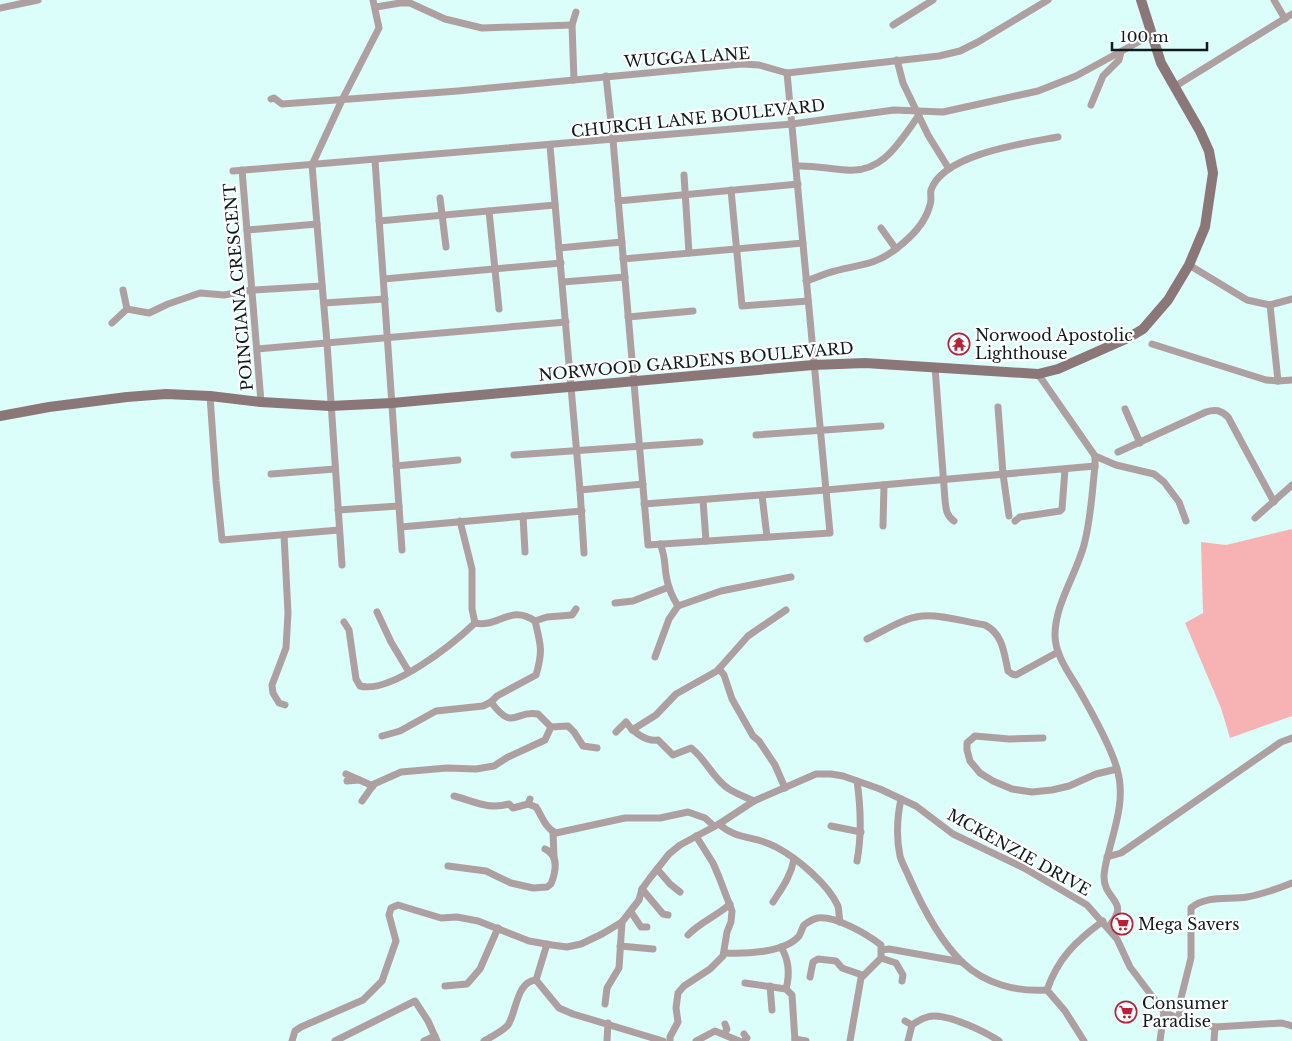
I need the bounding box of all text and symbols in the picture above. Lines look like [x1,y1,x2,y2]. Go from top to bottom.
scale bar [1112,20,1207,52]
text: 100 m [1120,27,1169,46]
street label: WUGGA LANE [622,43,751,71]
street label: CHURCH LANE BOULEVARD [570,95,826,141]
street label: POINCIANA CRESCENT [219,182,257,392]
place label: Norwood Apostolic Lighthouse [975,325,1133,363]
temple icon: Norwood Apostolic Lighthouse [947,332,971,356]
street label: NORWOOD GARDENS BOULEVARD [538,337,854,385]
street label: MCKENZIE DRIVE [944,804,1094,900]
supermarket icon: Mega Savers [1110,912,1134,936]
place label: Mega Savers [1138,914,1239,934]
place label: Consumer Paradise [1142,993,1229,1031]
supermarket icon: Consumer Paradise [1114,1000,1138,1024]

